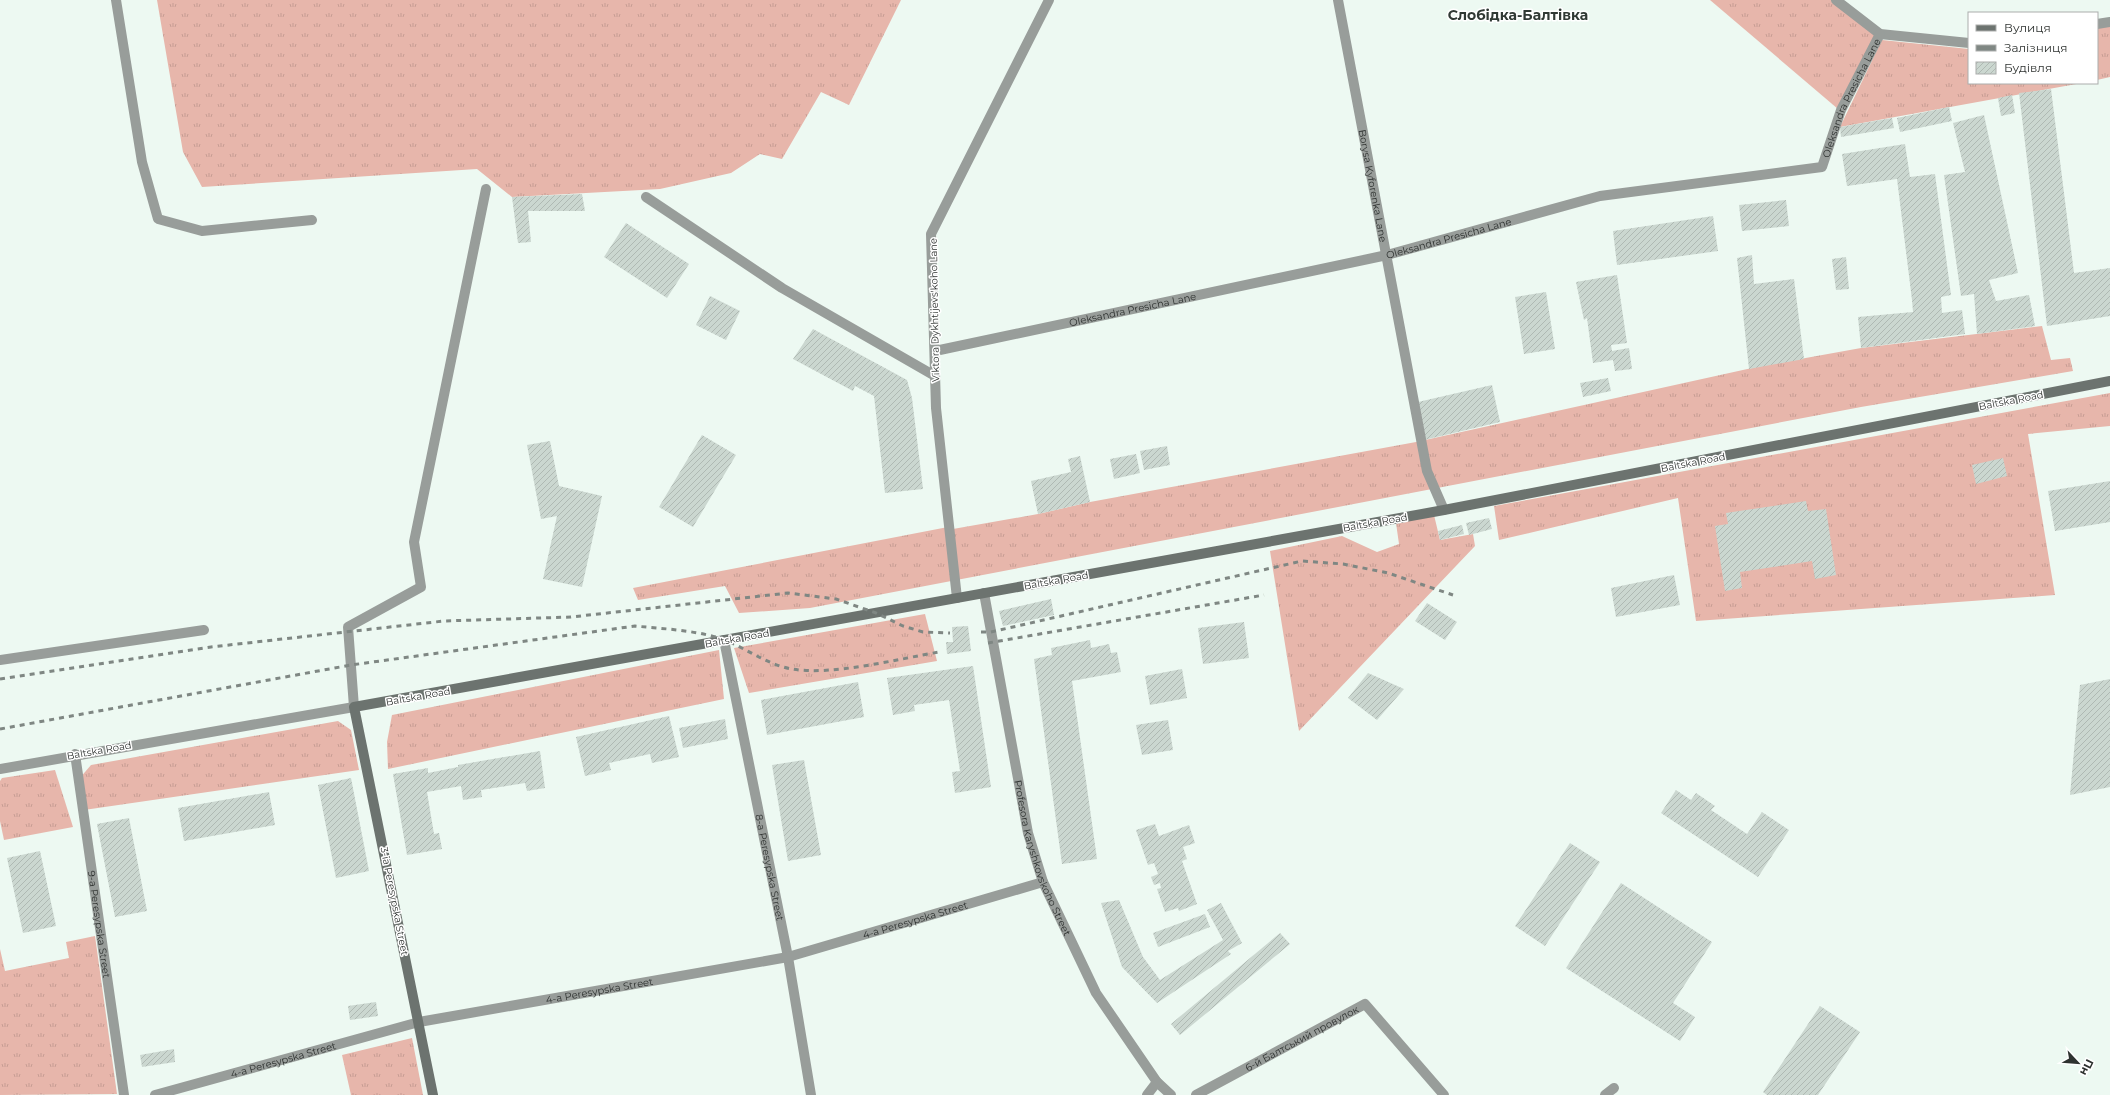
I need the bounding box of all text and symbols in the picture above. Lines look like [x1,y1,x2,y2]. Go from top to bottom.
district label: Слобідка-Балтівка [1448,6,1588,24]
legend [1968,12,2098,84]
text: Вулиця [2004,20,2051,35]
street label: Oleksandra Presicha Lane [1820,36,1884,159]
text: Залізниця [2004,40,2068,55]
text: Будівля [2004,60,2052,75]
street label: Borysa Kyforenka Lane [1356,128,1390,243]
street label: Oleksandra Presicha Lane [1385,215,1513,262]
street label: Viktora Dykhtijevs'koho Lane [927,238,942,382]
street label: Oleksandra Presicha Lane [1068,290,1197,329]
street label: Baltska Road [1978,388,2044,413]
street label: Baltska Road [1660,450,1726,475]
street label: Baltska Road [1342,510,1408,535]
street label: Baltska Road [1023,568,1089,593]
street label: Baltska Road [704,626,770,651]
street label: Baltska Road [385,684,451,709]
street label: Baltska Road [66,738,132,763]
street label: Profesora Karyshkovskoho Street [1011,779,1074,938]
street label: 8-a Peresypska Street [752,813,787,922]
street label: 3-ia Peresypska Street [378,846,411,956]
street label: 9-a Peresypska Street [85,870,113,979]
street label: 4-a Peresypska Street [861,899,969,942]
street label: 4-a Peresypska Street [545,975,654,1007]
street label: 6-й Балтський провулок [1243,1003,1361,1074]
street label: 4-a Peresypska Street [229,1039,337,1081]
north arrow [2058,1043,2098,1083]
text: Пн [2077,1057,2097,1078]

